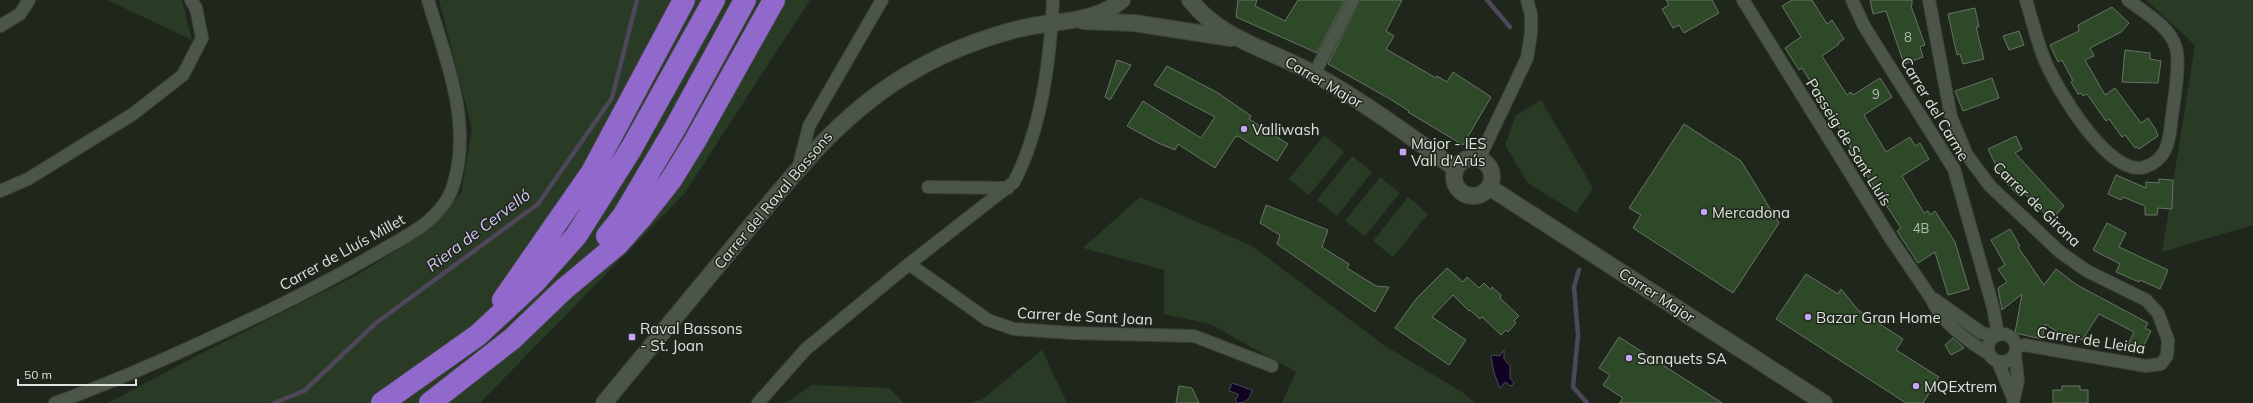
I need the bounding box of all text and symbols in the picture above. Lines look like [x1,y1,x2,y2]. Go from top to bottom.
house number: 8 [1904,29,1912,45]
street label: Carrer Major [1282,52,1367,112]
street label: Carrer del Carme [1897,54,1973,164]
street label: Passeig de Sant Lluís [1802,75,1896,209]
house number: 9 [1872,86,1880,102]
place label: Valliwash [1252,120,1319,139]
marker: Valliwash [1239,124,1249,134]
street label: Carrer del Raval Bassons [710,127,836,273]
place label: Major - IES Vall d'Arús [1411,134,1487,170]
marker: Major - IES Vall d'Arús [1398,147,1408,157]
street label: Carrer de Girona [1989,157,2085,251]
water label: Riera de Cervelló [422,184,534,276]
place label: Mercadona [1712,203,1790,222]
marker: Mercadona [1699,207,1709,217]
street label: Carrer de Lluís Millet [276,210,408,294]
house number: 4B [1913,220,1929,236]
street label: Carrer Major [1615,263,1699,327]
street label: Carrer de Sant Joan [1017,303,1153,329]
place label: Bazar Gran Home [1816,308,1941,327]
marker: Bazar Gran Home [1803,312,1813,322]
place label: Raval Bassons - St. Joan [640,319,742,355]
street label: Carrer de Lleida [2035,322,2147,358]
marker: Raval Bassons - St. Joan [627,332,637,342]
place label: Sanquets SA [1637,349,1727,368]
marker: Sanquets SA [1624,353,1634,363]
scale bar [18,361,136,387]
text: 50 m [24,367,52,382]
place label: MQExtrem [1924,377,1997,396]
marker: MQExtrem [1911,381,1921,391]

